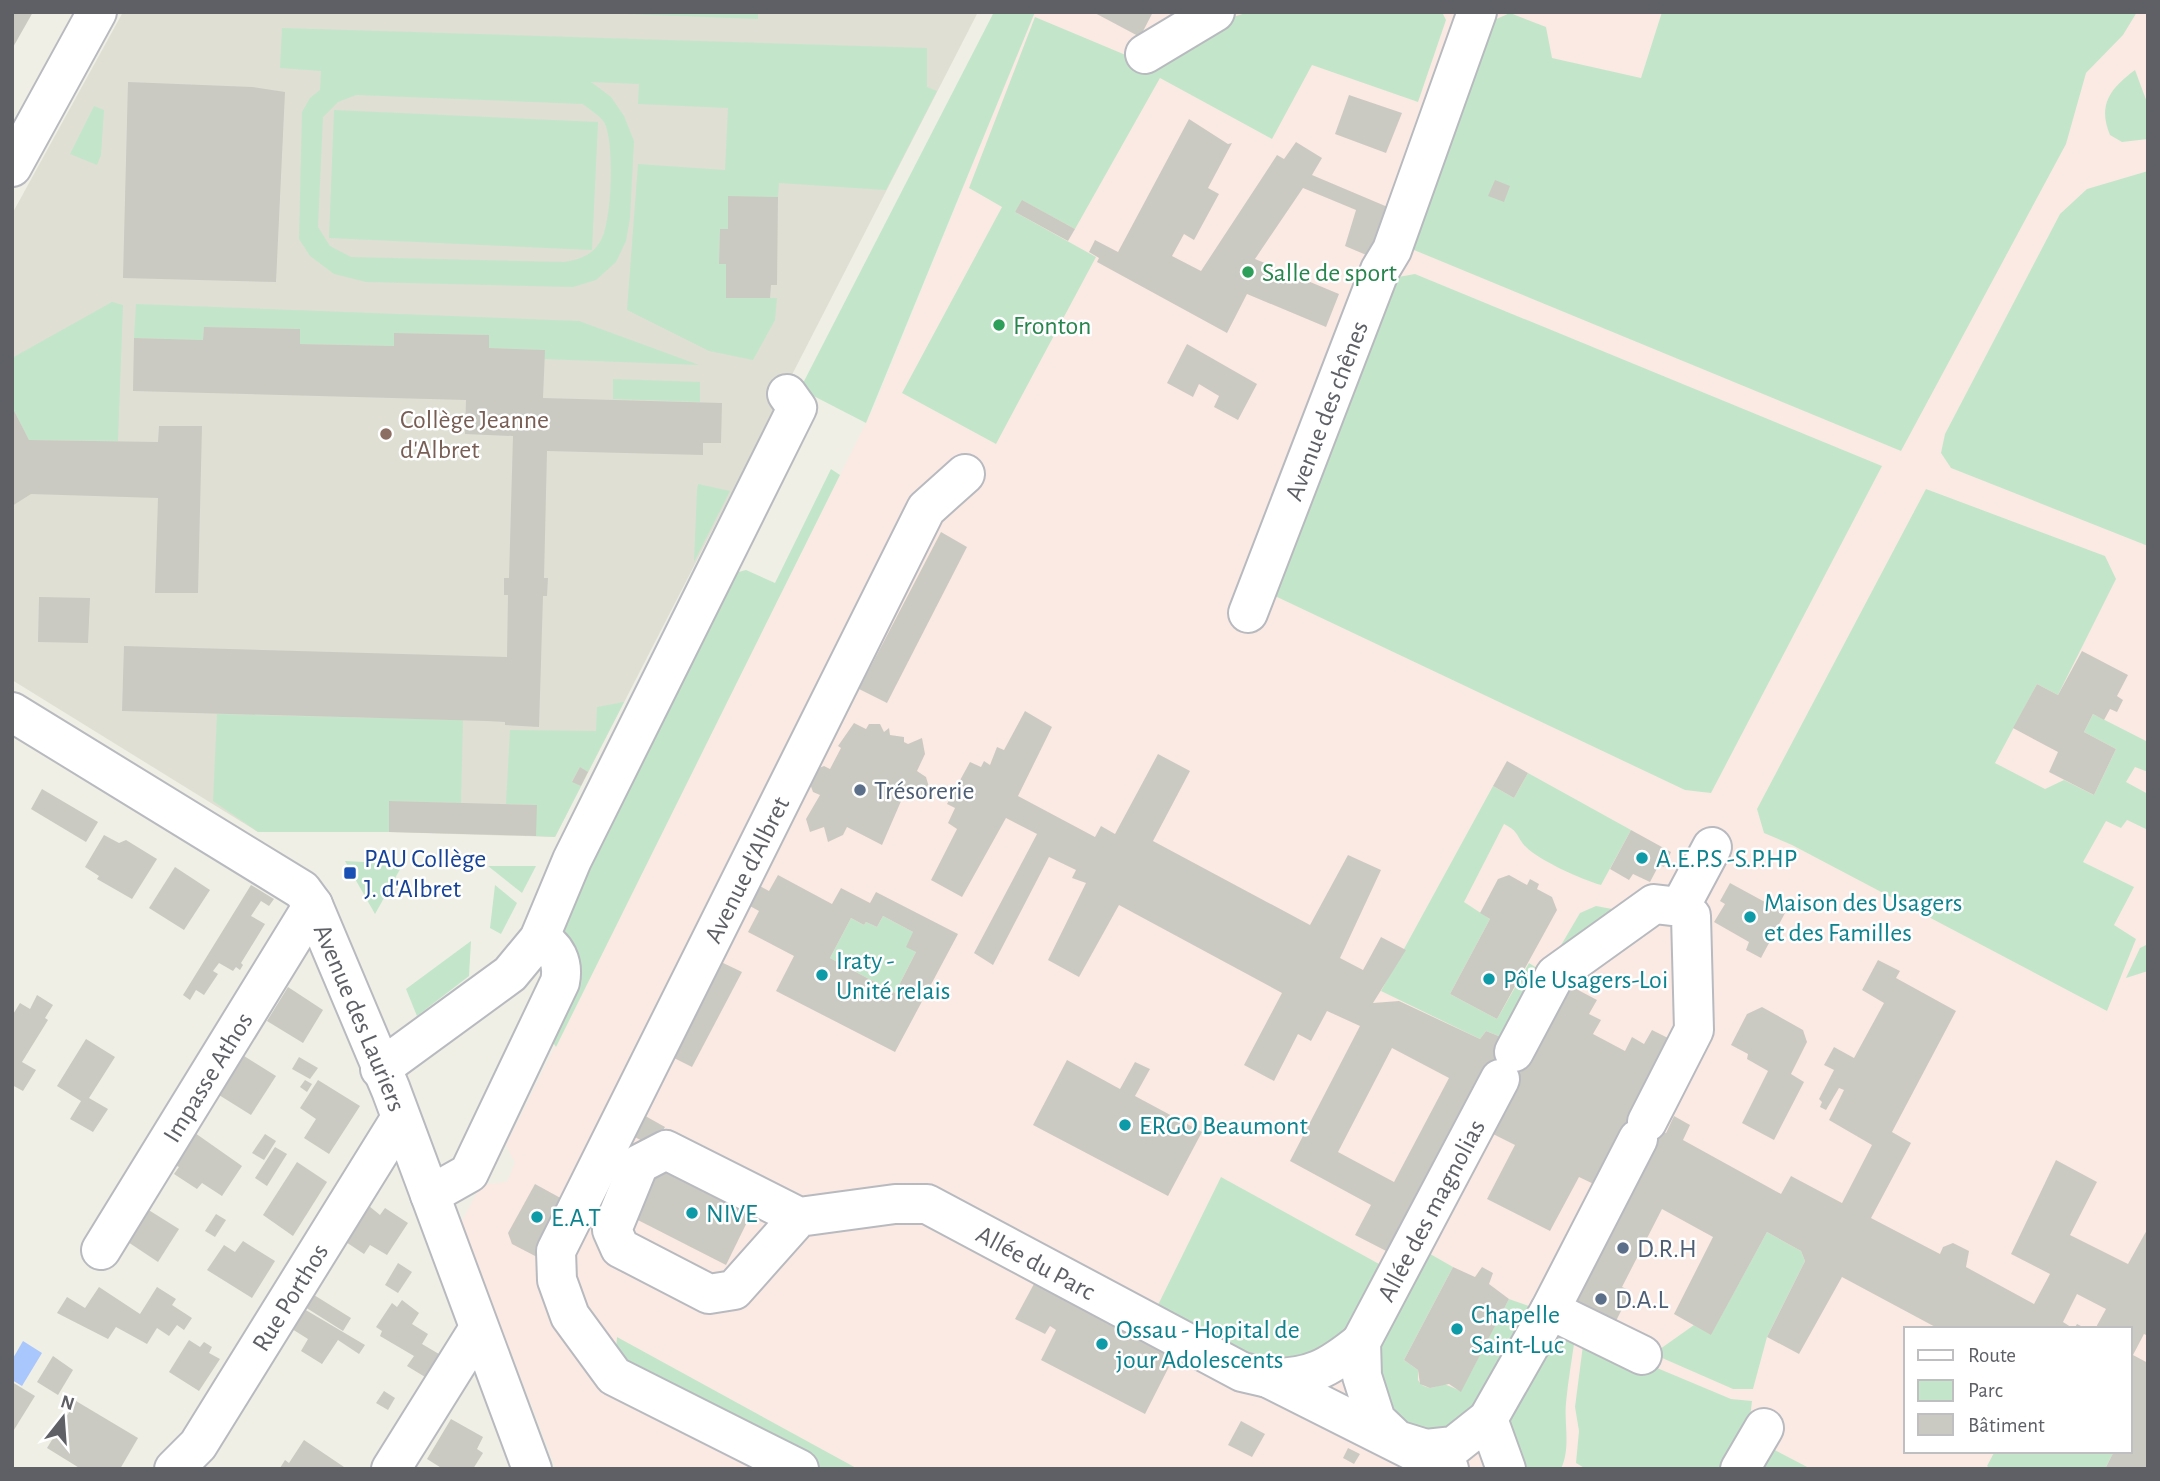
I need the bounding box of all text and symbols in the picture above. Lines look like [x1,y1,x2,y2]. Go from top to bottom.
place label: Salle de sport [1262,260,1397,286]
marker: Salle de sport [1240,264,1256,280]
place label: Fronton [1013,313,1091,339]
marker: Fronton [991,317,1007,333]
street label: Avenue des chênes [1281,317,1373,504]
place label: Collège Jeanne d'Albret [400,407,549,463]
marker: Collège Jeanne d'Albret [378,426,394,442]
place label: Trésorerie [874,778,975,804]
marker: Trésorerie [852,782,868,798]
street label: Avenue d'Albret [700,793,794,947]
place label: PAU Collège J. d'Albret [364,846,486,902]
place label: A.E.P.S -S.P.HP [1656,846,1797,872]
marker: A.E.P.S -S.P.HP [1634,850,1650,866]
marker: PAU Collège J. d'Albret [342,865,358,881]
place label: Maison des Usagers et des Familles [1764,890,1962,946]
marker: Maison des Usagers et des Familles [1742,909,1758,925]
street label: Avenue des Lauriers [309,921,410,1115]
place label: Iraty - Unité relais [836,948,950,1004]
marker: Iraty - Unité relais [814,967,830,983]
place label: Pôle Usagers-Loi [1503,967,1668,993]
marker: Pôle Usagers-Loi [1481,971,1497,987]
street label: Impasse Athos [159,1008,258,1147]
place label: ERGO Beaumont [1139,1113,1308,1139]
street label: Allée des magnolias [1373,1116,1490,1306]
marker: ERGO Beaumont [1117,1117,1133,1133]
place label: NIVE [706,1201,757,1227]
place label: E.A.T [551,1205,601,1231]
marker: NIVE [684,1205,700,1221]
marker: E.A.T [529,1209,545,1225]
street label: Allée du Parc [972,1221,1099,1305]
place label: D.R.H [1637,1236,1697,1262]
street label: Rue Porthos [248,1239,333,1356]
marker: D.R.H [1615,1240,1631,1256]
place label: D.A.L [1615,1287,1669,1313]
marker: D.A.L [1593,1291,1609,1307]
place label: Chapelle Saint-Luc [1471,1302,1564,1358]
place label: Ossau - Hopital de jour Adolescents [1116,1317,1300,1373]
marker: Chapelle Saint-Luc [1449,1321,1465,1337]
legend [1904,1327,2132,1453]
marker: Ossau - Hopital de jour Adolescents [1094,1336,1110,1352]
text: Route [1968,1345,2016,1366]
text: Parc [1968,1380,2003,1401]
north arrow [28,1383,98,1453]
text: N [58,1392,77,1414]
text: Bâtiment [1968,1415,2045,1436]

